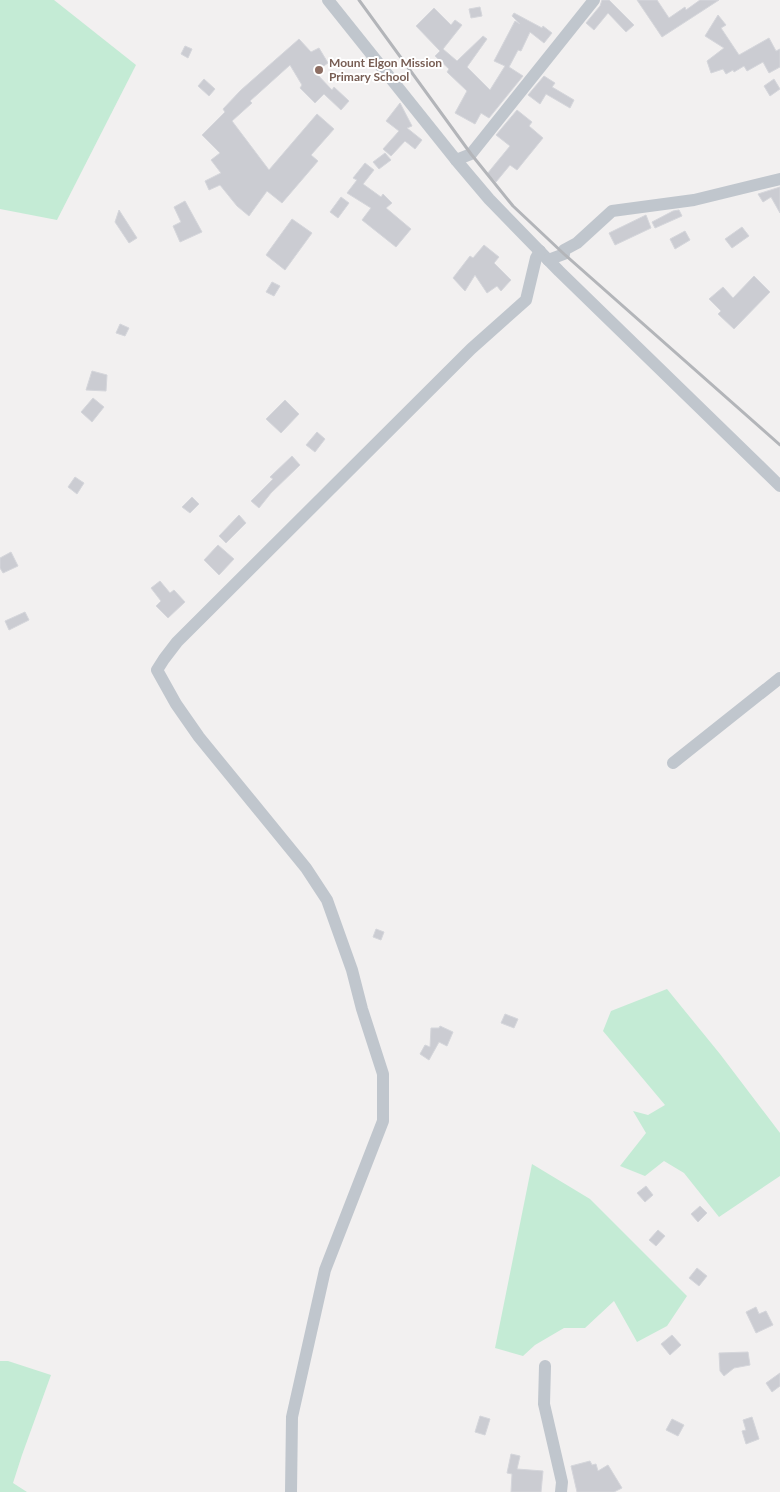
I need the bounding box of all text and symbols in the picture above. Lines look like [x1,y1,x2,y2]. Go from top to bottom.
place label: Mount Elgon Mission Primary School [329,55,442,84]
marker: Mount Elgon Mission Primary School [313,64,325,76]

